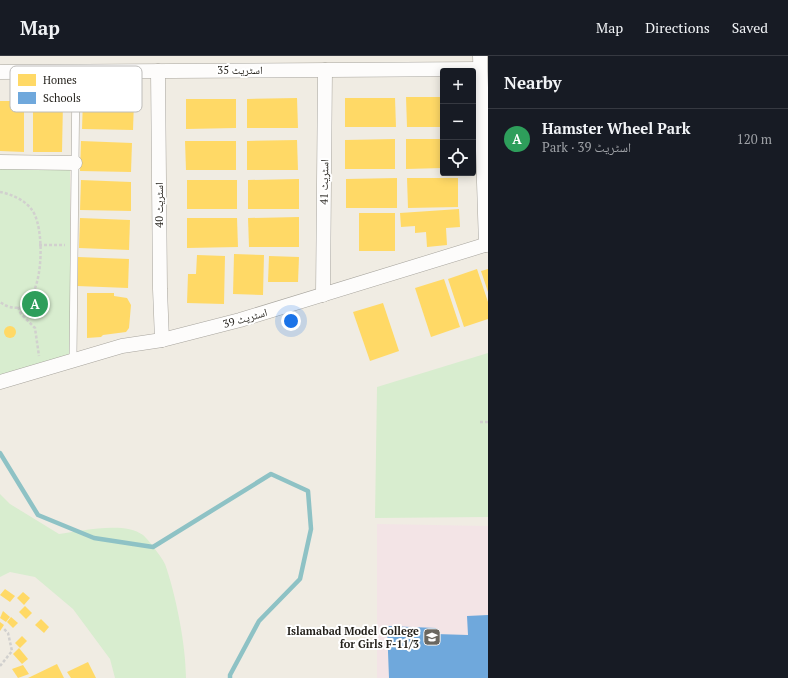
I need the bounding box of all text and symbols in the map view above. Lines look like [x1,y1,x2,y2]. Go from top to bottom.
text: Map [20,15,60,40]
text: Map [596,18,623,37]
text: Directions [645,18,710,37]
text: Saved [732,18,768,37]
street label: اسٹریٹ 35 [217,63,263,77]
legend [10,66,142,112]
map controls [440,68,476,176]
button: + [440,68,476,104]
text: Nearby [504,71,562,94]
text: Homes [43,73,77,87]
text: Schools [43,91,81,105]
button: − [440,104,476,140]
text: Hamster Wheel Park [542,118,690,138]
text: A [512,130,522,148]
text: 120 m [737,130,772,148]
text: Park · اسٹریٹ 39 [542,138,631,156]
button: locate [440,140,476,176]
street label: اسٹریٹ 41 [317,159,331,205]
street label: اسٹریٹ 40 [152,182,166,228]
pin: A [22,289,48,319]
street label: اسٹریٹ 39 [221,305,269,331]
your location [281,311,301,331]
place label: Islamabad Model College for Girls F-11/3 [287,624,419,651]
school or university icon: Islamabad Model College for Girls F-11/3 [422,627,442,647]

